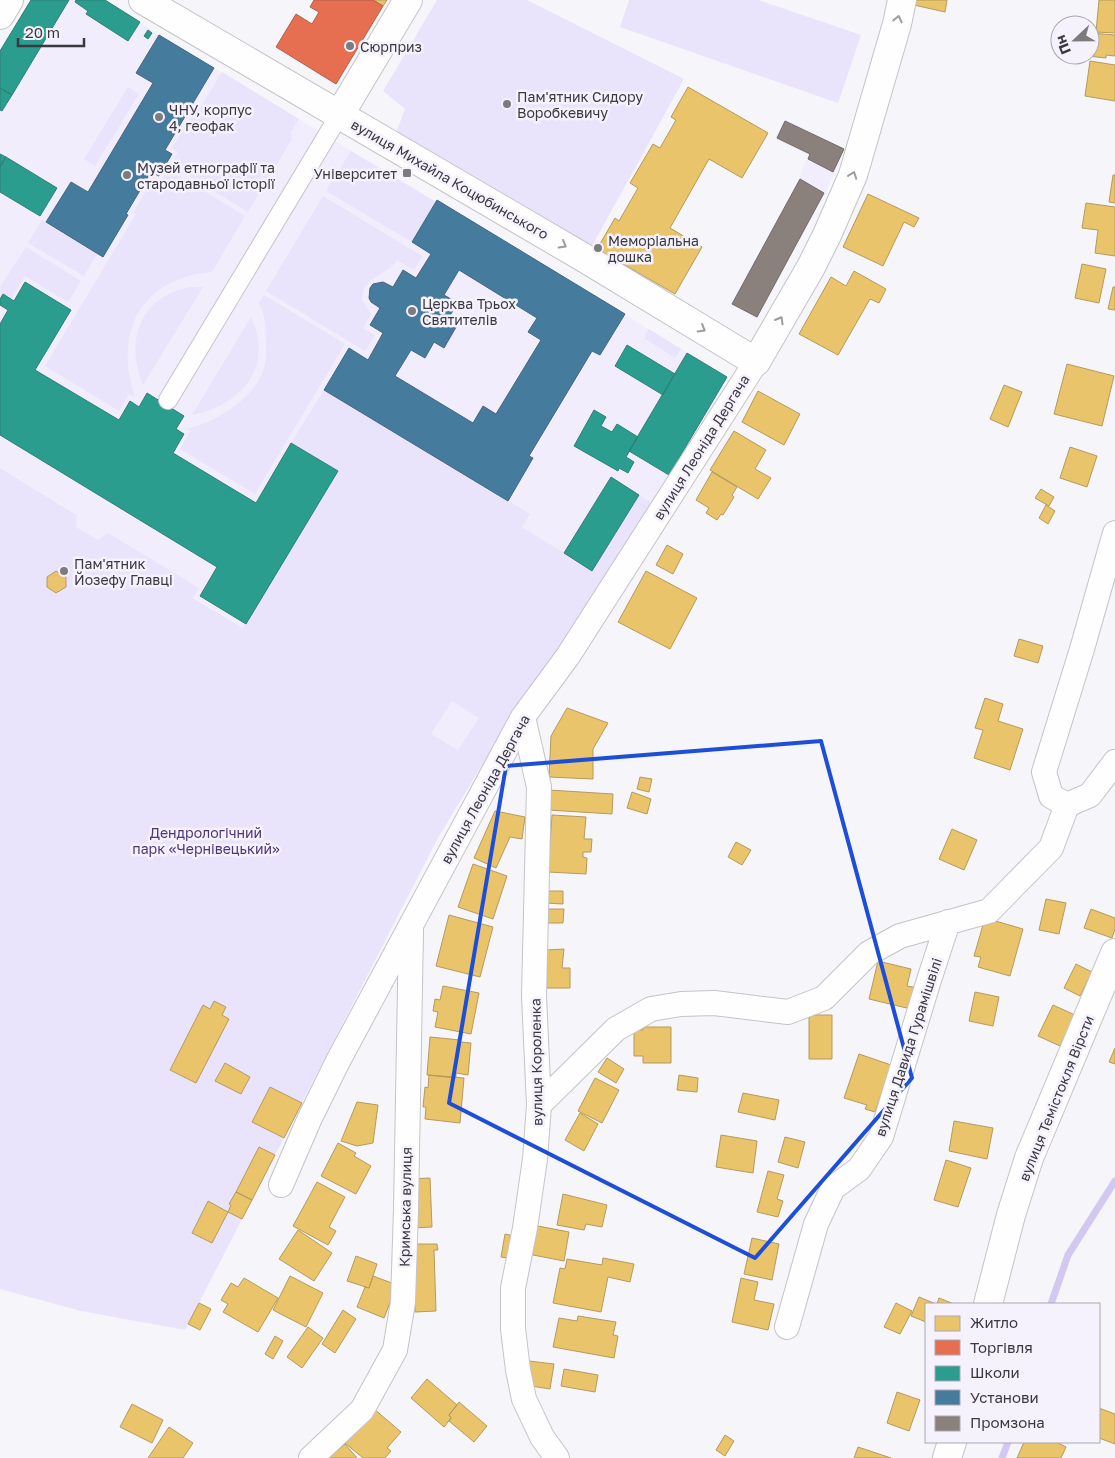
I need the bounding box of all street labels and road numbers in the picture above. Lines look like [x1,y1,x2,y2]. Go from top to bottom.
street label: вулиця Михайла Коцюбинського [348,115,552,243]
street label: вулиця Леоніда Дергача [649,371,753,523]
street label: вулиця Леоніда Дергача [437,712,533,866]
street label: вулиця Давида Гурамішвілі [871,956,945,1138]
street label: вулиця Короленка [526,998,546,1126]
street label: вулиця Темістокля Вірсти [1015,1013,1097,1183]
street label: Кримська вулиця [395,1147,415,1267]

